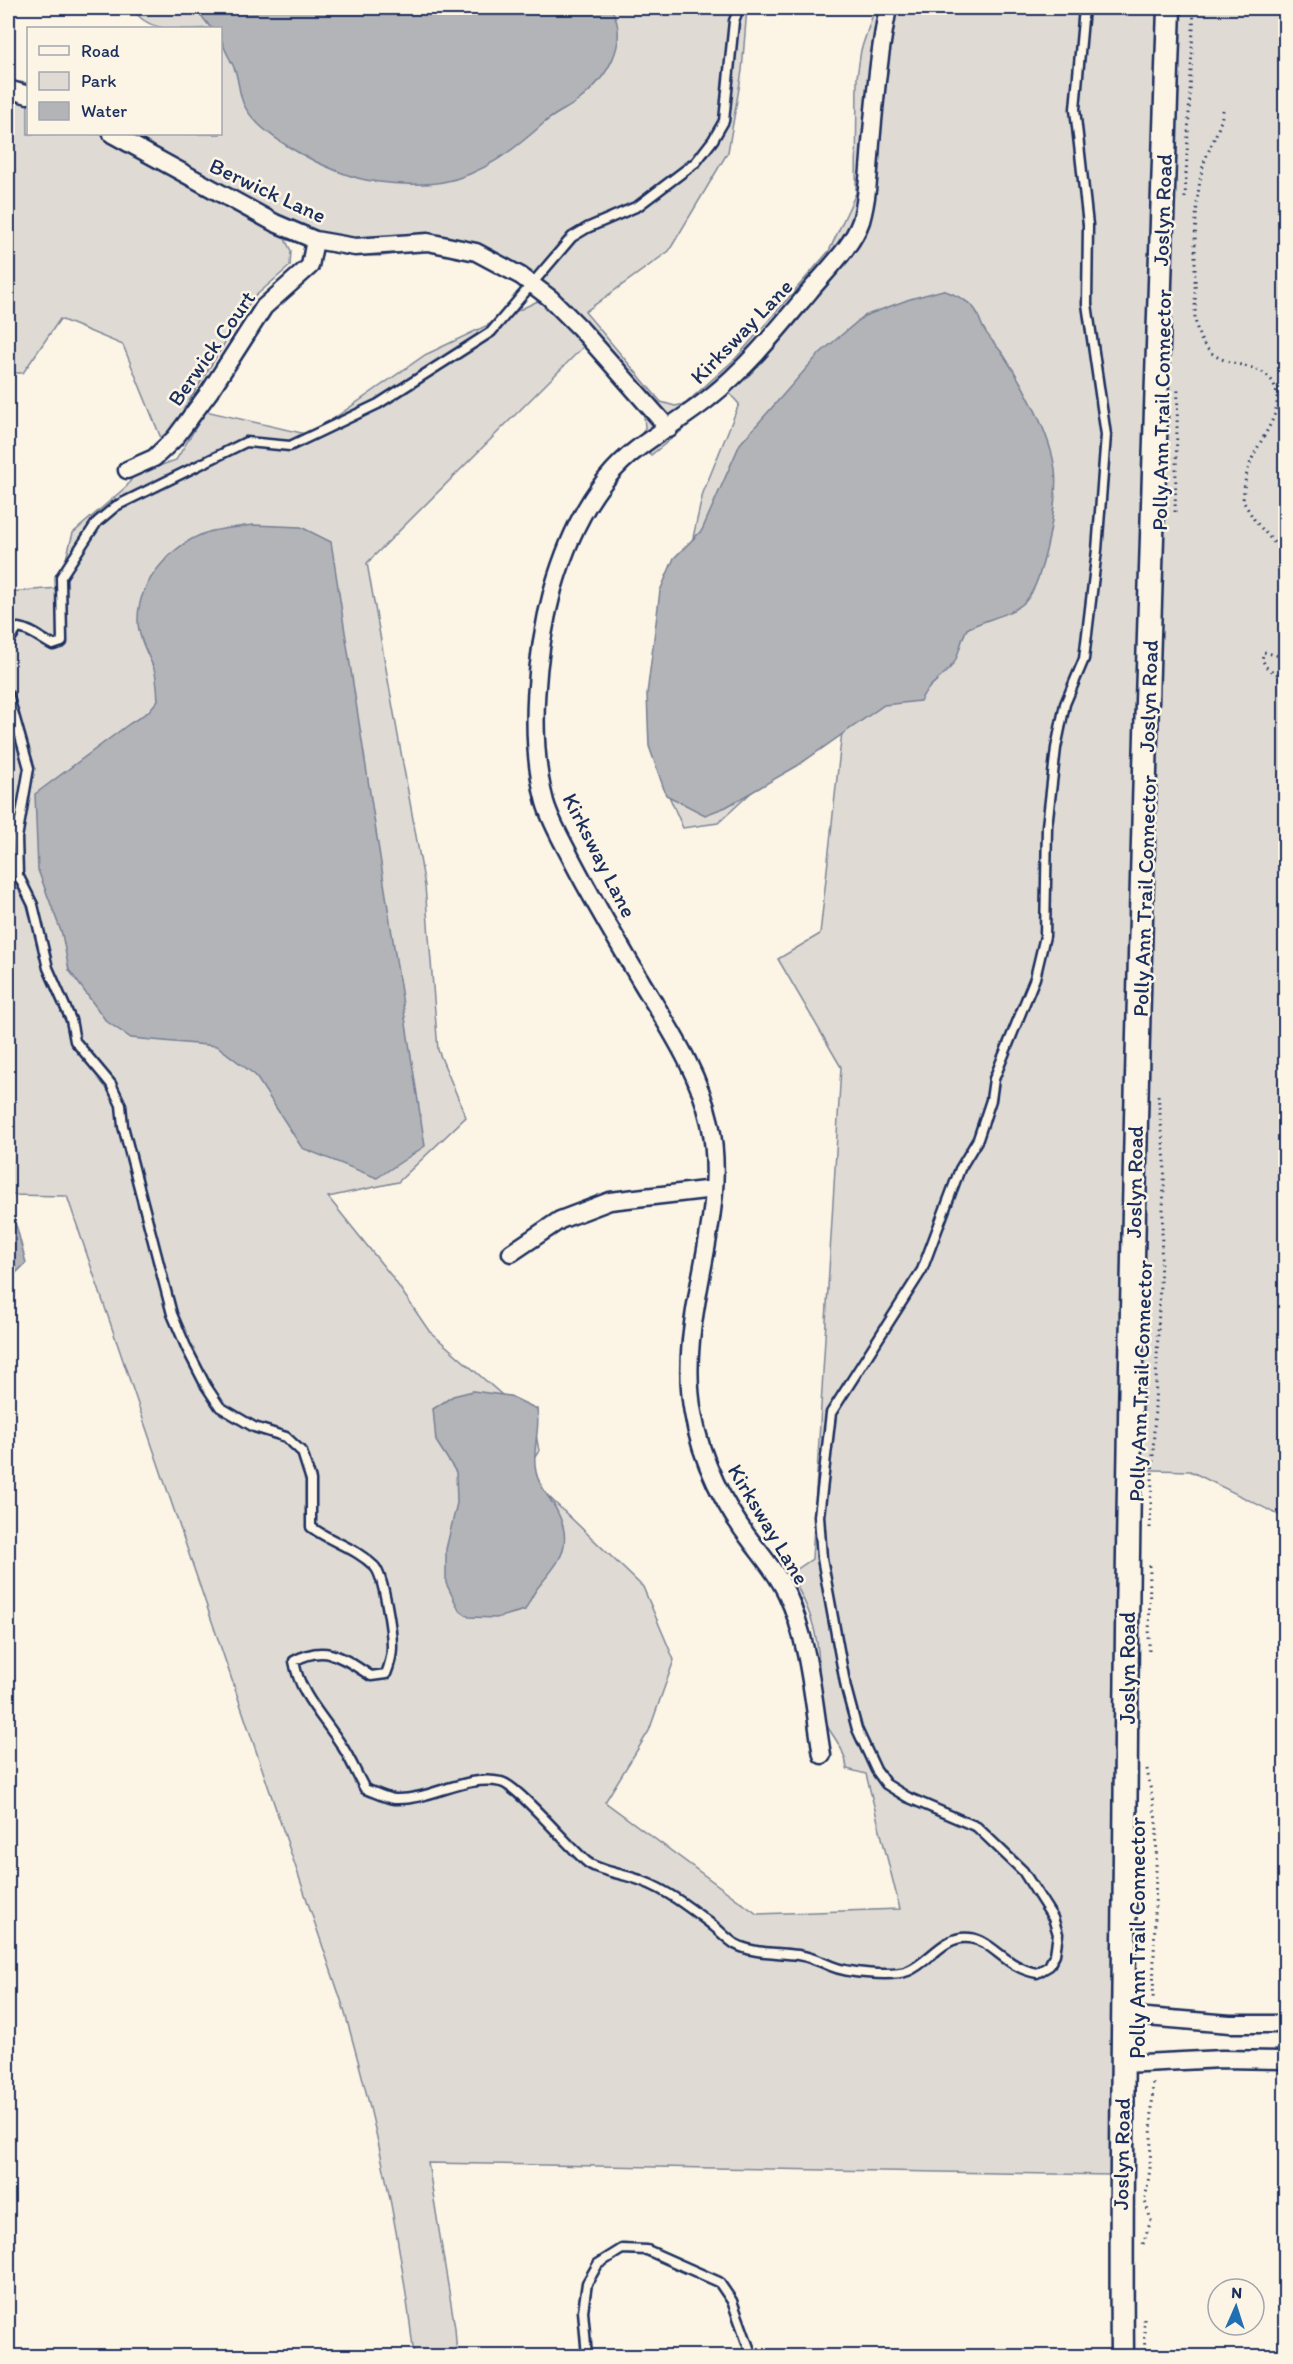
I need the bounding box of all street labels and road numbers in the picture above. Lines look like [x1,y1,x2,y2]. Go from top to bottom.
street label: Berwick Lane [205,152,330,229]
street label: Joslyn Road [1147,153,1178,267]
street label: Kirksway Lane [684,273,798,390]
street label: Berwick Court [162,285,261,411]
street label: Polly Ann Trail Connector [1146,289,1177,531]
street label: Joslyn Road [1133,639,1164,753]
street label: Polly Ann Trail Connector [1127,774,1162,1017]
street label: Kirksway Lane [557,788,642,922]
street label: Joslyn Road [1120,1125,1149,1238]
street label: Polly Ann Trail Connector [1123,1259,1158,1502]
street label: Kirksway Lane [722,1459,815,1590]
street label: Joslyn Road [1114,1612,1141,1724]
street label: Polly Ann Trail Connector [1124,1817,1151,2059]
street label: Joslyn Road [1107,2097,1136,2210]

